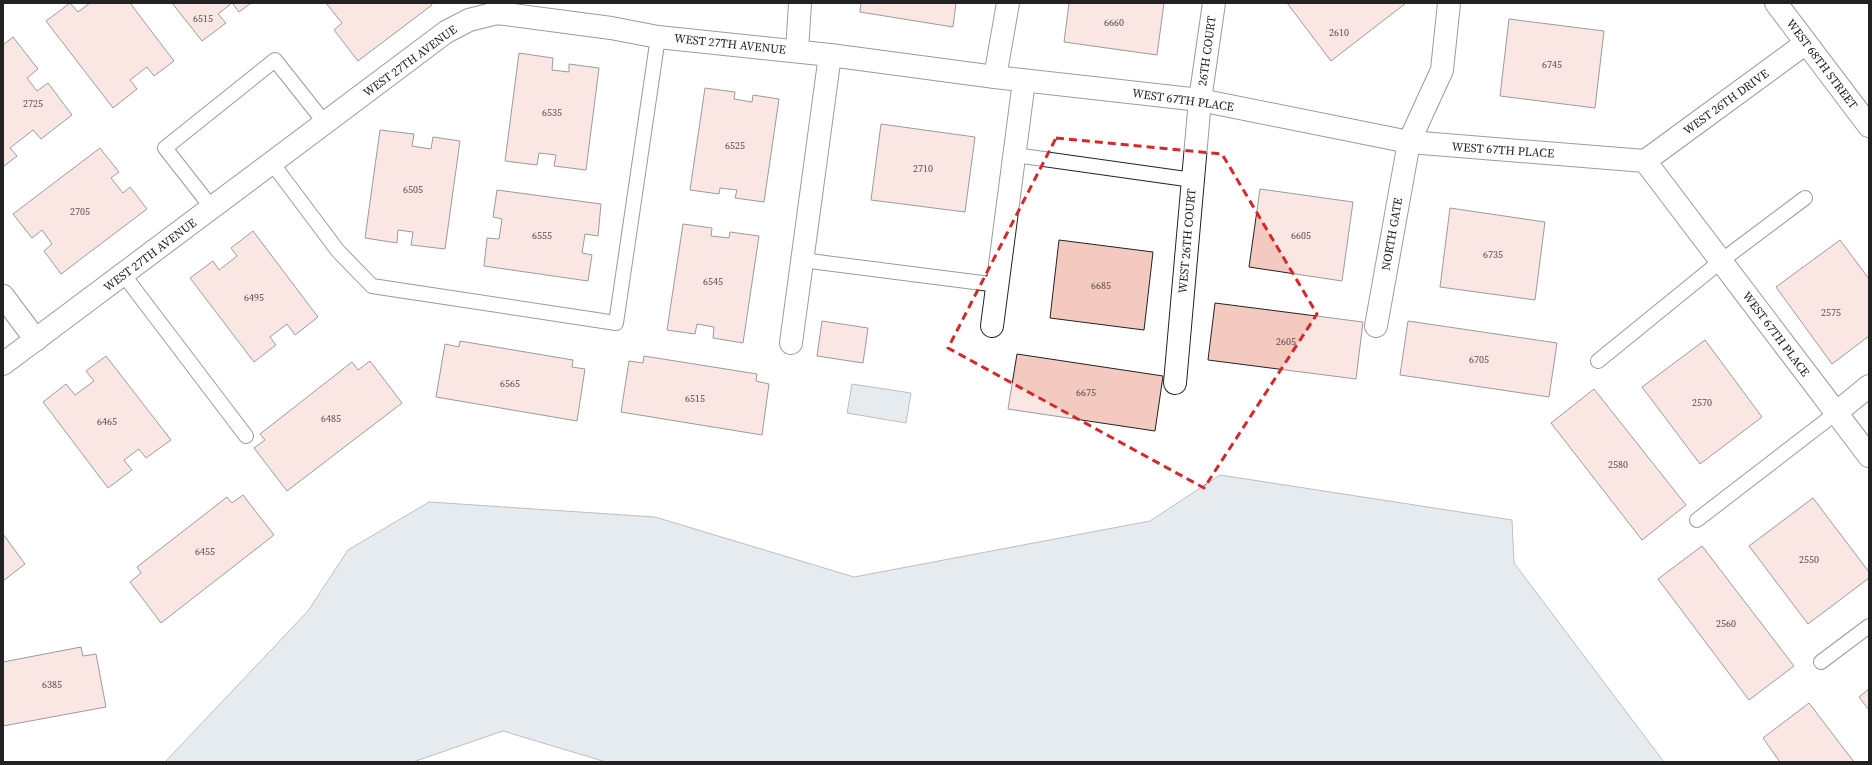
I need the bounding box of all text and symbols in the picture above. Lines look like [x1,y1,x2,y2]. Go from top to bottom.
house number: 6515 [193,12,213,25]
street label: 26TH COURT [1194,14,1220,87]
house number: 6660 [1104,16,1124,29]
street label: WEST 68TH STREET [1783,16,1862,113]
street label: WEST 27TH AVENUE [360,21,460,101]
house number: 2610 [1329,26,1349,39]
street label: WEST 27TH AVENUE [673,30,787,58]
house number: 6745 [1542,58,1562,71]
street label: WEST 26TH DRIVE [1680,66,1772,138]
street label: WEST 67TH PLACE [1131,85,1235,115]
house number: 2725 [23,97,43,110]
house number: 6535 [542,106,562,119]
street label: WEST 67TH PLACE [1451,138,1555,162]
house number: 6525 [725,139,745,152]
house number: 2710 [913,162,933,175]
house number: 6505 [403,183,423,196]
street label: WEST 26TH COURT [1174,187,1200,294]
street label: NORTH GATE [1378,196,1406,272]
house number: 2705 [70,205,90,218]
street label: WEST 27TH AVENUE [100,215,200,295]
house number: 6555 [532,229,552,242]
house number: 6605 [1291,229,1311,242]
house number: 6735 [1483,248,1503,261]
house number: 6545 [703,275,723,288]
house number: 6685 [1091,279,1111,292]
street label: WEST 67TH PLACE [1739,288,1813,380]
house number: 6495 [244,291,264,304]
house number: 2575 [1821,306,1841,319]
house number: 2605 [1276,335,1296,348]
house number: 6705 [1469,353,1489,366]
house number: 6565 [500,377,520,390]
house number: 6675 [1076,386,1096,399]
house number: 6515 [685,392,705,405]
house number: 2570 [1692,396,1712,409]
house number: 6485 [321,412,341,425]
house number: 6465 [97,415,117,428]
house number: 2580 [1608,458,1628,471]
house number: 6455 [195,545,215,558]
house number: 2550 [1799,553,1819,566]
house number: 2560 [1716,617,1736,630]
house number: 6385 [42,678,62,691]

